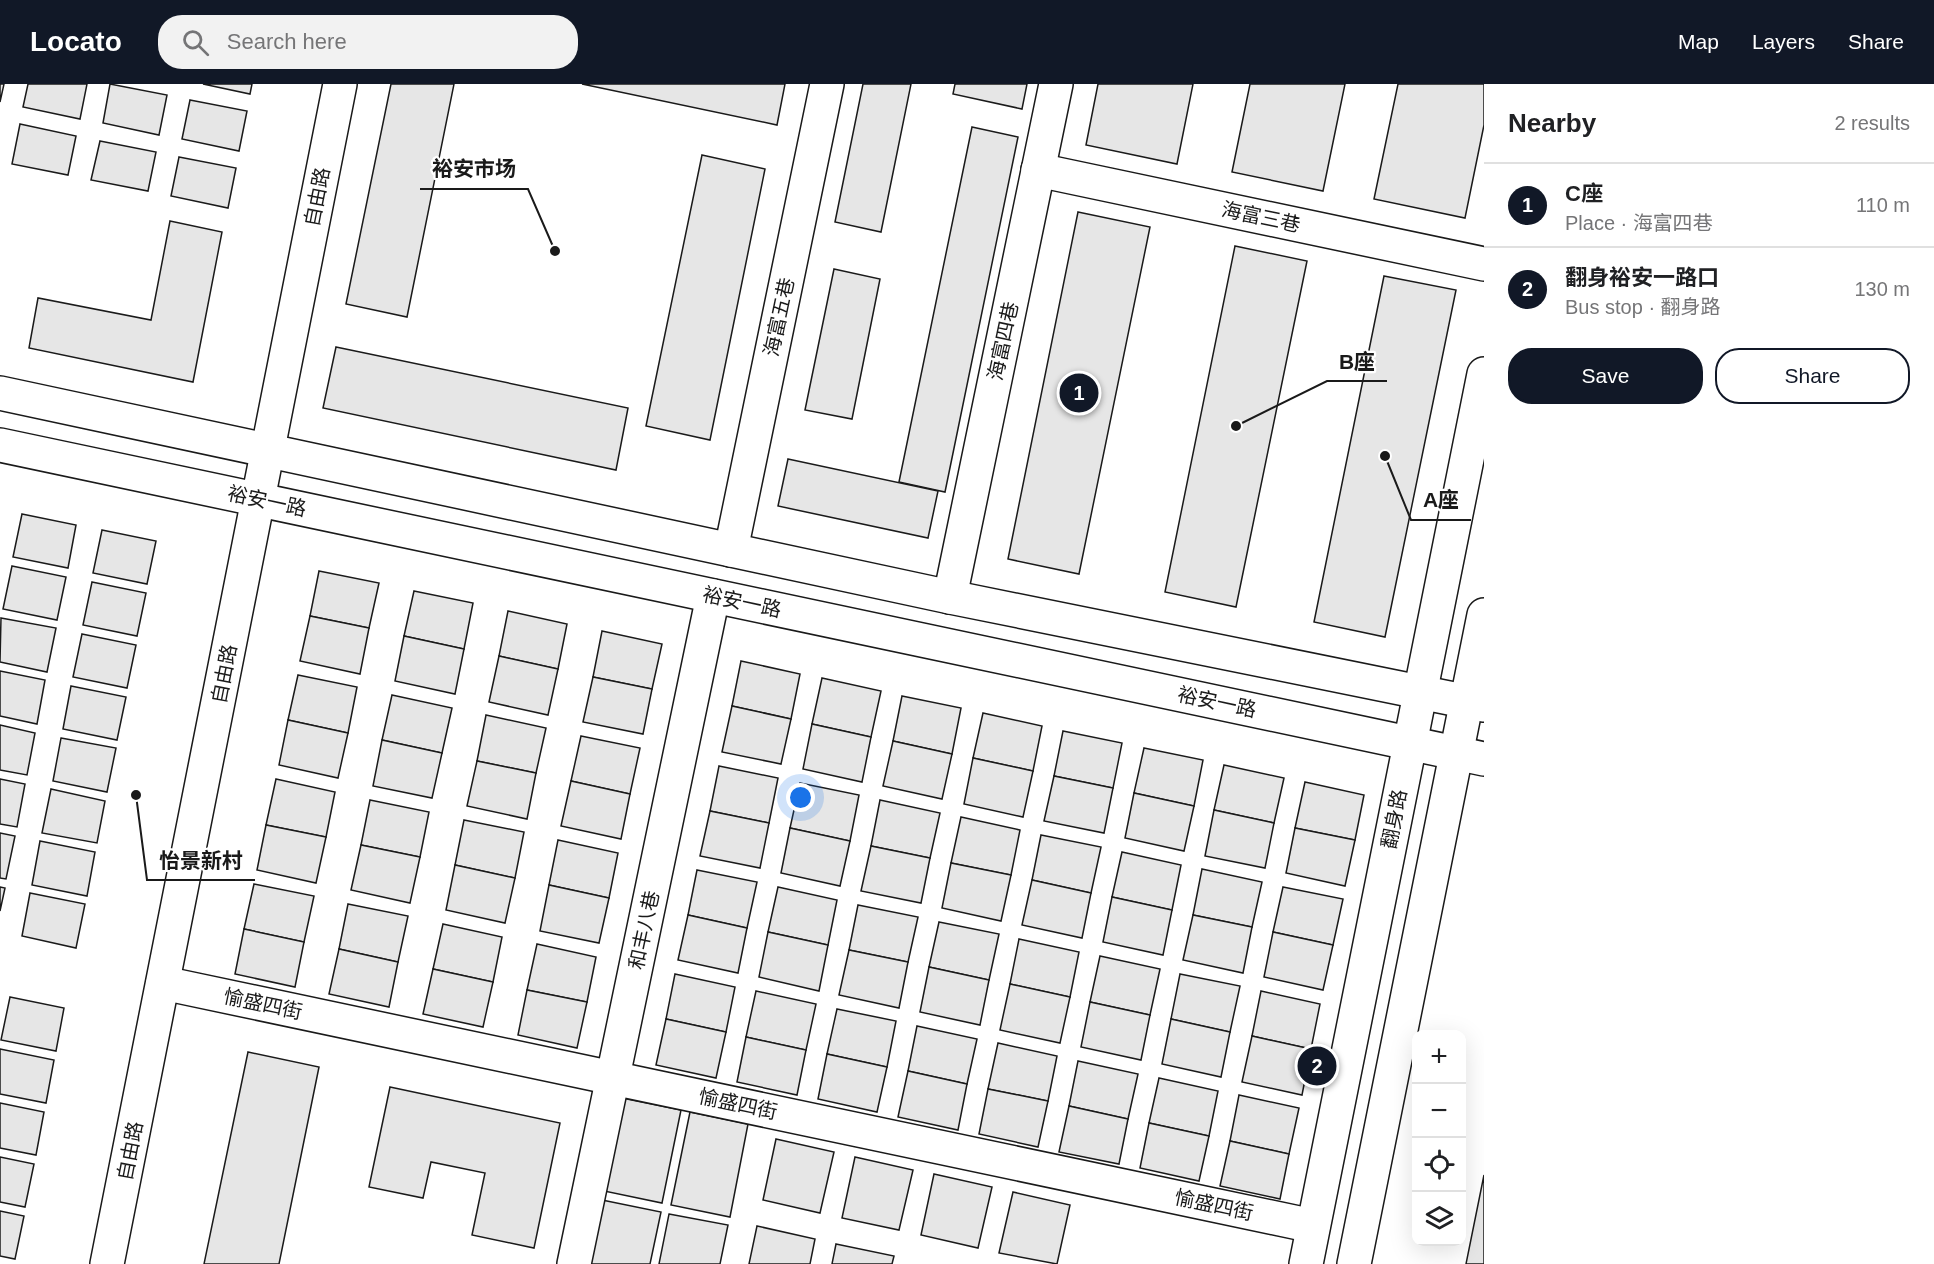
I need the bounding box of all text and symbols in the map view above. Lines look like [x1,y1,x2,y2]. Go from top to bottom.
search box [158,15,578,69]
text: Locato [30,26,122,57]
icon: search [179,26,212,59]
text: Search here [227,29,347,54]
text: Map [1678,30,1719,53]
text: Layers [1752,30,1815,53]
text: Share [1848,30,1904,53]
text: Nearby [1508,108,1596,138]
text: 2 results [1834,112,1910,134]
callout: 裕安市场 [420,150,528,189]
text: 裕安市场 [432,157,516,180]
street label: 自由路 [300,165,334,229]
text: C座 [1565,181,1603,206]
text: 1 [1522,194,1533,216]
text: 110 m [1856,194,1910,216]
street label: 海富三巷 [1220,198,1302,236]
text: Place · 海富四巷 [1565,212,1713,234]
text: 翻身裕安一路口 [1565,265,1719,290]
street label: 海富五巷 [760,276,798,358]
text: 2 [1522,278,1533,300]
text: 130 m [1854,278,1910,300]
text: Bus stop · 翻身路 [1565,296,1721,318]
street label: 海富四巷 [984,300,1022,382]
callout: B座 [1327,342,1387,381]
button: Save [1508,348,1703,404]
button: Share [1715,348,1910,404]
text: B座 [1339,350,1375,373]
pin: 1 [1060,370,1098,416]
callout: A座 [1411,481,1471,520]
street label: 裕安一路 [226,482,308,520]
text: A座 [1423,488,1459,511]
street label: 裕安一路 [701,583,783,621]
street label: 自由路 [207,642,241,706]
street label: 裕安一路 [1176,683,1258,721]
your location [786,783,815,812]
street label: 翻身路 [1377,787,1411,851]
callout: 怡景新村 [147,841,255,880]
text: 怡景新村 [159,849,243,872]
street label: 和丰八巷 [625,889,663,971]
street label: 愉盛四街 [222,985,304,1023]
map controls [1412,1030,1466,1246]
button: + [1412,1030,1466,1084]
pin: 2 [1298,1044,1336,1088]
button: − [1412,1084,1466,1138]
street label: 愉盛四街 [697,1085,779,1123]
street label: 自由路 [113,1119,147,1183]
button: locate [1412,1138,1466,1192]
street label: 愉盛四街 [1173,1186,1255,1224]
button: layers [1412,1192,1466,1246]

